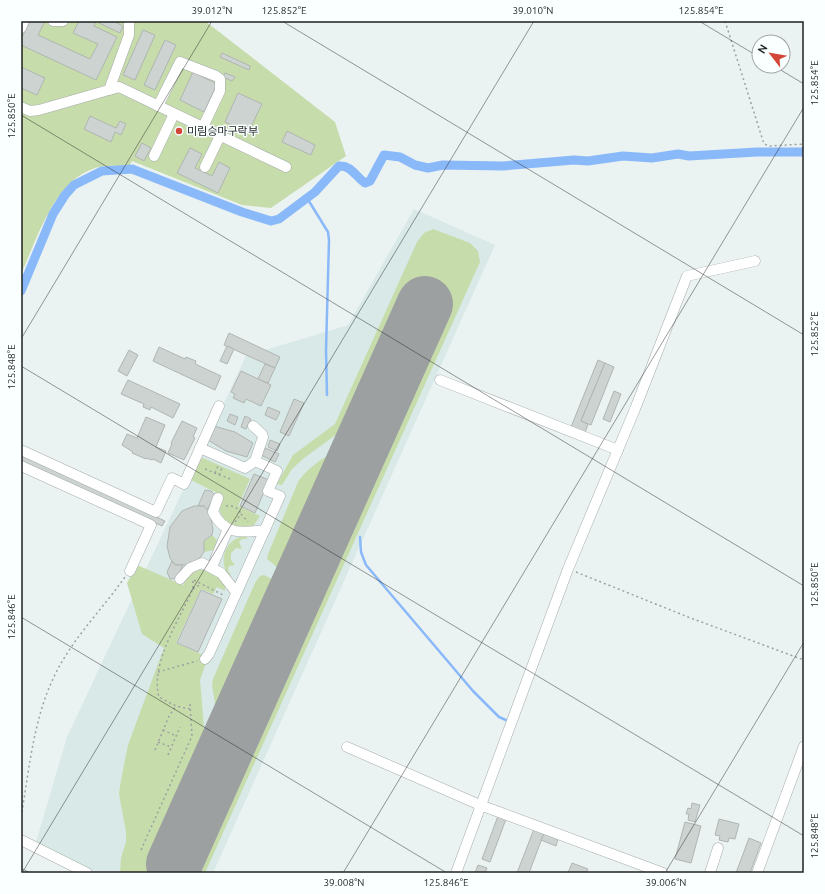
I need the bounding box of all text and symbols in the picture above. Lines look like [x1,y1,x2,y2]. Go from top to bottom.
text: 39.012°N [191,5,233,16]
text: 125.852°E [261,5,307,16]
text: 39.010°N [512,5,554,16]
text: 125.854°E [678,5,724,16]
north arrow [751,34,791,74]
text: N [755,42,770,55]
text: 125.854°E [809,60,820,106]
text: 125.850°E [6,93,17,139]
place label: 미림승마구락부 [187,125,258,137]
marker: 미림승마구락부 [174,126,184,136]
text: 125.852°E [809,311,820,357]
text: 125.848°E [6,344,17,390]
text: 125.850°E [809,562,820,608]
text: 125.846°E [6,594,17,640]
text: 125.848°E [809,813,820,859]
text: 39.008°N [323,877,365,888]
text: 125.846°E [423,877,469,888]
text: 39.006°N [645,877,687,888]

